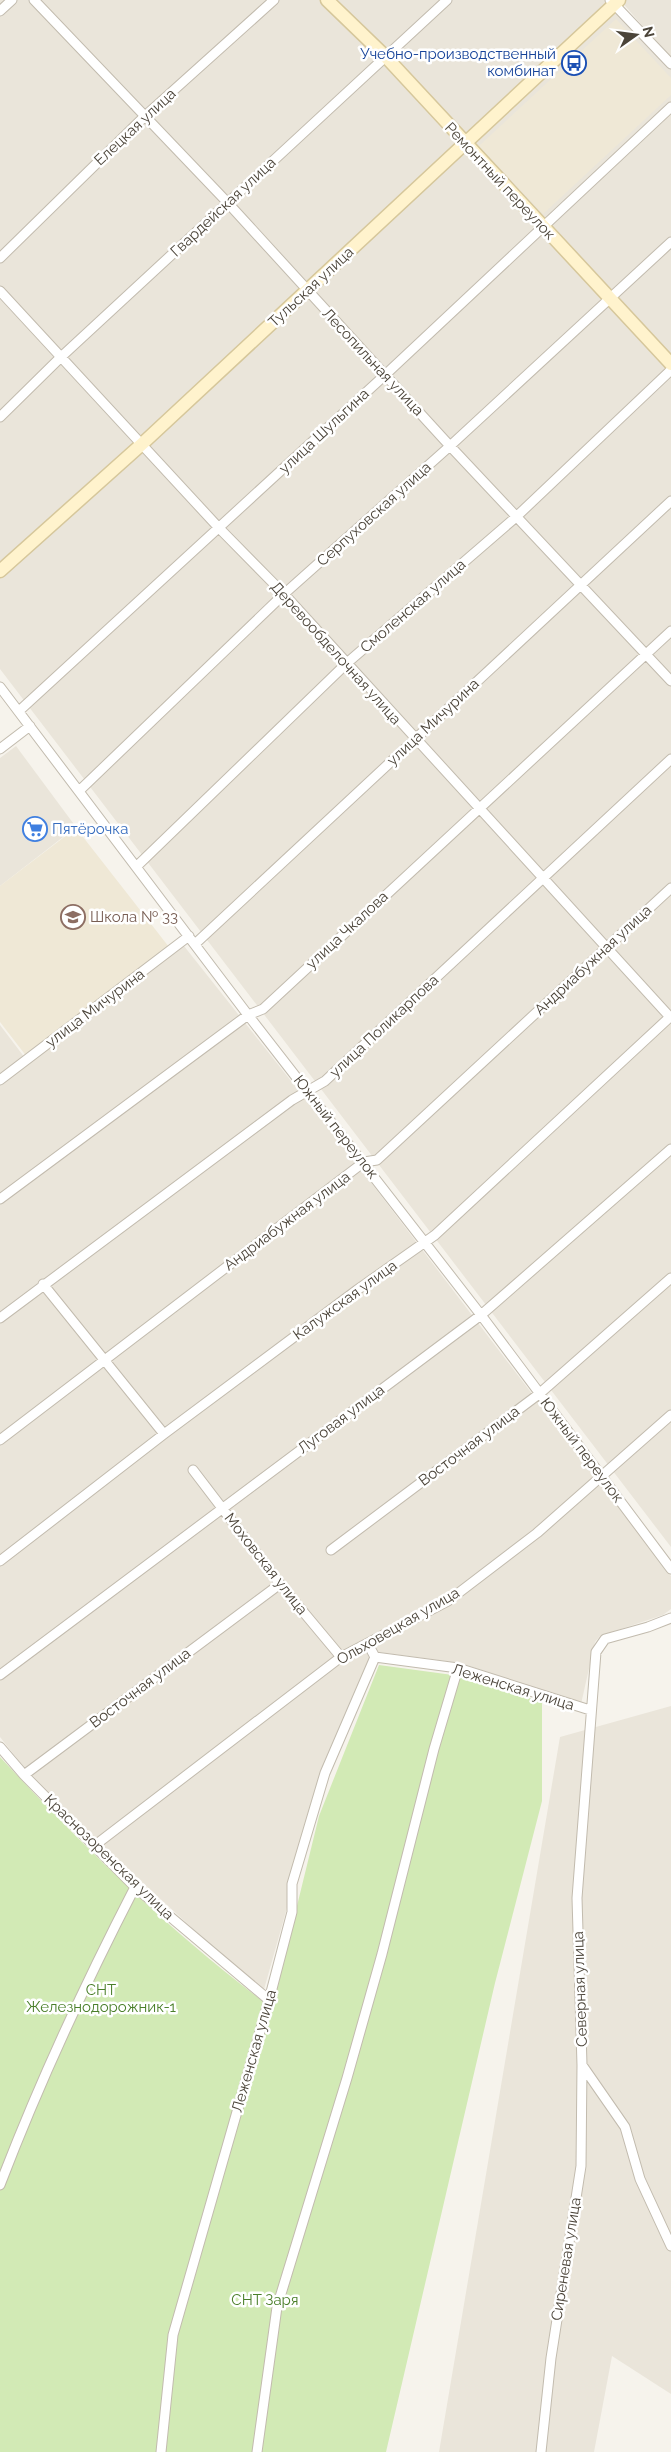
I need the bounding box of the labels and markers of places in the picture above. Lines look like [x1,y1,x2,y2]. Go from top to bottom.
place label: Учебно-производственный комбинат [360,45,556,80]
bus stop icon: Учебно-производственный комбинат [561,50,587,76]
supermarket icon: Пятёрочка [22,816,48,842]
place label: Пятёрочка [52,820,128,838]
school or university icon: Школа № 33 [60,904,86,930]
place label: Школа № 33 [90,908,178,926]

